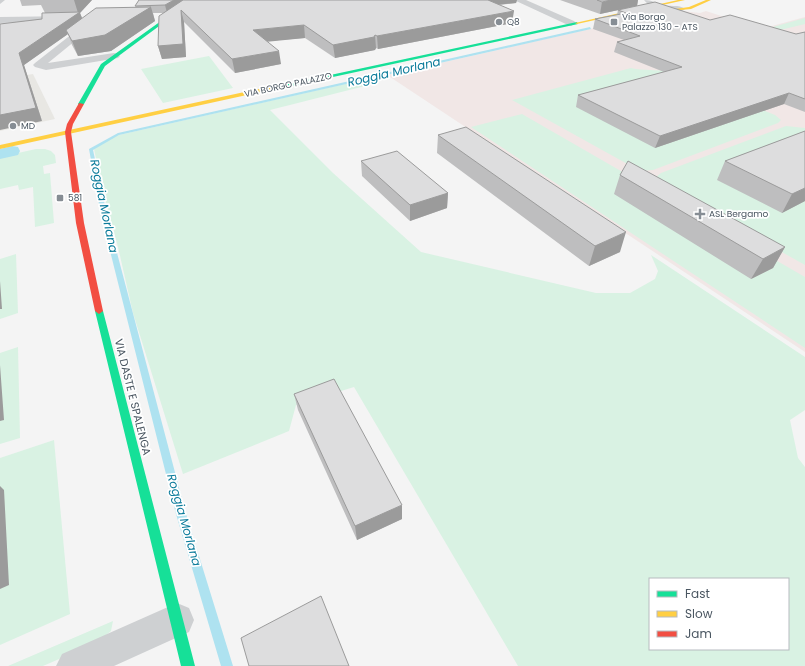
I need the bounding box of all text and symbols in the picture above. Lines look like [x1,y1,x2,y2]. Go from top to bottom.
place label: Via Borgo Palazzo 130 - ATS [622,11,698,33]
place label: Q8 [507,16,520,28]
marker: Q8 [494,17,504,27]
marker: Via Borgo Palazzo 130 - ATS [609,17,619,27]
water label: Roggia Morlana [346,53,442,91]
street label: VIA BORGO PALAZZO [243,70,333,100]
place label: MD [21,120,35,132]
marker: MD [8,121,18,131]
water label: Roggia Morlana [86,158,123,254]
place label: 581 [68,192,82,204]
marker: 581 [55,193,65,203]
marker: ASL Bergamo [694,208,706,220]
place label: ASL Bergamo [709,208,769,220]
street label: VIA DASTE E SPALENGA [111,337,155,458]
water label: Roggia Morlana [163,472,206,568]
legend [649,578,789,650]
text: Fast [685,585,710,602]
text: Slow [685,605,713,622]
text: Jam [685,625,712,642]

